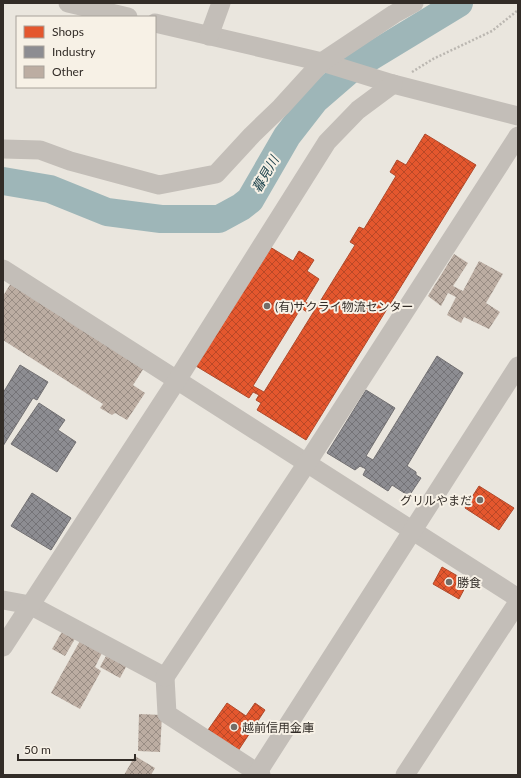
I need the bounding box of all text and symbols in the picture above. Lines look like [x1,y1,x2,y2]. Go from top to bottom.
legend [16,16,156,88]
text: Shops [52,24,84,39]
text: Industry [52,44,96,59]
text: Other [52,64,84,79]
water label: 暮見川 [248,151,283,195]
place label: (有)サクライ物流センター [275,299,413,314]
marker: (有)サクライ物流センター [262,301,272,311]
place label: グリルやまだ [400,493,472,508]
marker: グリルやまだ [475,495,485,505]
place label: 勝食 [457,575,481,590]
marker: 勝食 [444,577,454,587]
place label: 越前信用金庫 [242,720,314,735]
marker: 越前信用金庫 [229,722,239,732]
scale bar [18,736,135,762]
text: 50 m [24,742,51,757]

